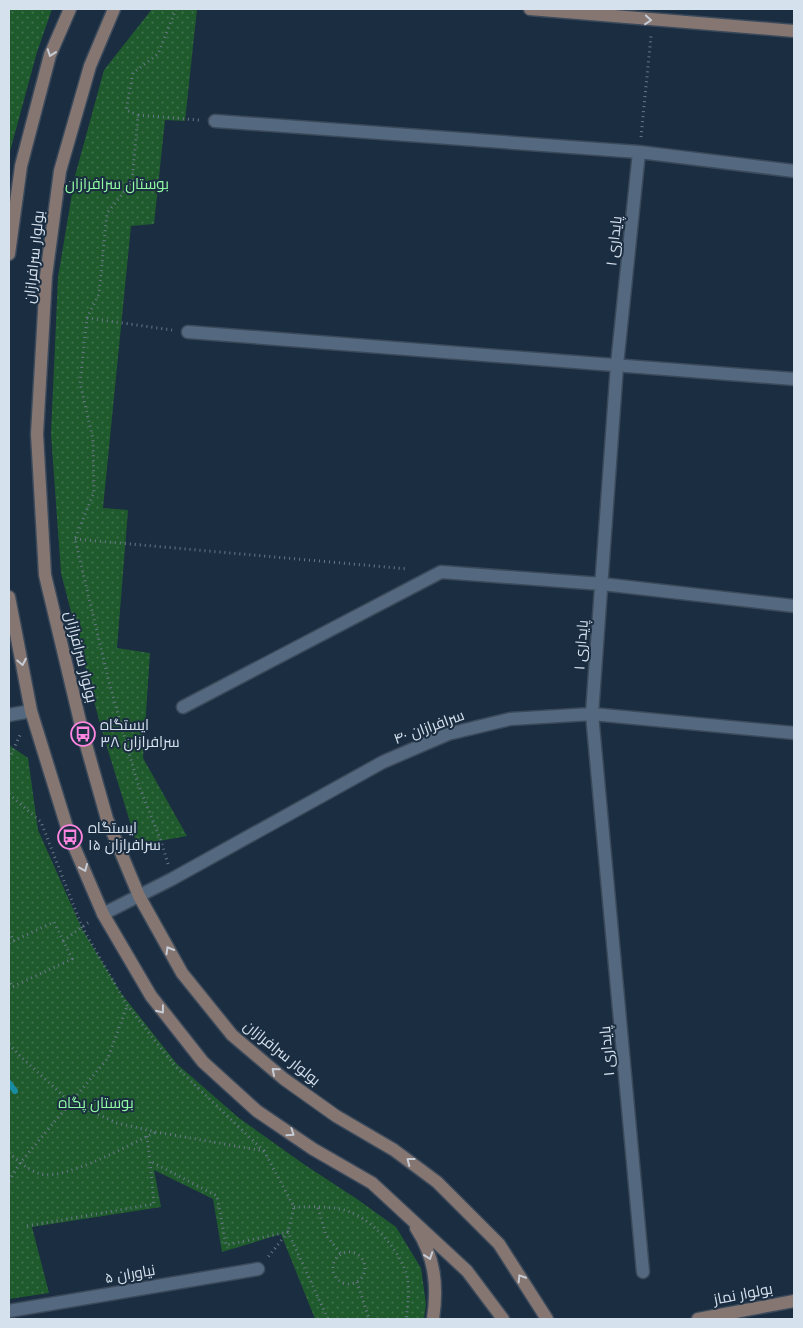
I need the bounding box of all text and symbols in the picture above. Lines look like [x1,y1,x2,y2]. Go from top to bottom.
one-way arrow [644,14,652,25]
one-way arrow [47,49,57,57]
park label: بوستان سرافرازان [65,173,169,194]
street label: بولوار سرافرازان [18,209,49,305]
street label: پایداری ۱ [600,215,627,267]
street label: بولوار سرافرازان [60,609,103,705]
street label: پایداری ۱ [568,619,593,671]
one-way arrow [16,658,26,667]
street label: سرافرازان ۴۰ [391,704,467,749]
place label: ایستگاه سرافرازان ۳۸ [100,714,180,752]
bus stop icon: ایستگاه سرافرازان ۳۸ [70,721,96,747]
place label: ایستگاه سرافرازان ۱۵ [88,817,161,855]
bus stop icon: ایستگاه سرافرازان ۱۵ [57,824,83,850]
one-way arrow [77,863,88,872]
one-way arrow [165,946,175,955]
one-way arrow [156,1004,164,1013]
street label: بولوار سرافرازان [239,1015,325,1090]
street label: پایداری ۱ [594,1025,619,1077]
one-way arrow [272,1069,281,1077]
park label: بوستان پگاه [58,1092,134,1113]
one-way arrow [285,1127,294,1137]
one-way arrow [407,1159,416,1167]
one-way arrow [423,1251,433,1260]
street label: نیاوران ۵ [103,1259,157,1288]
one-way arrow [518,1274,527,1284]
street label: بولوار نماز [711,1277,774,1309]

